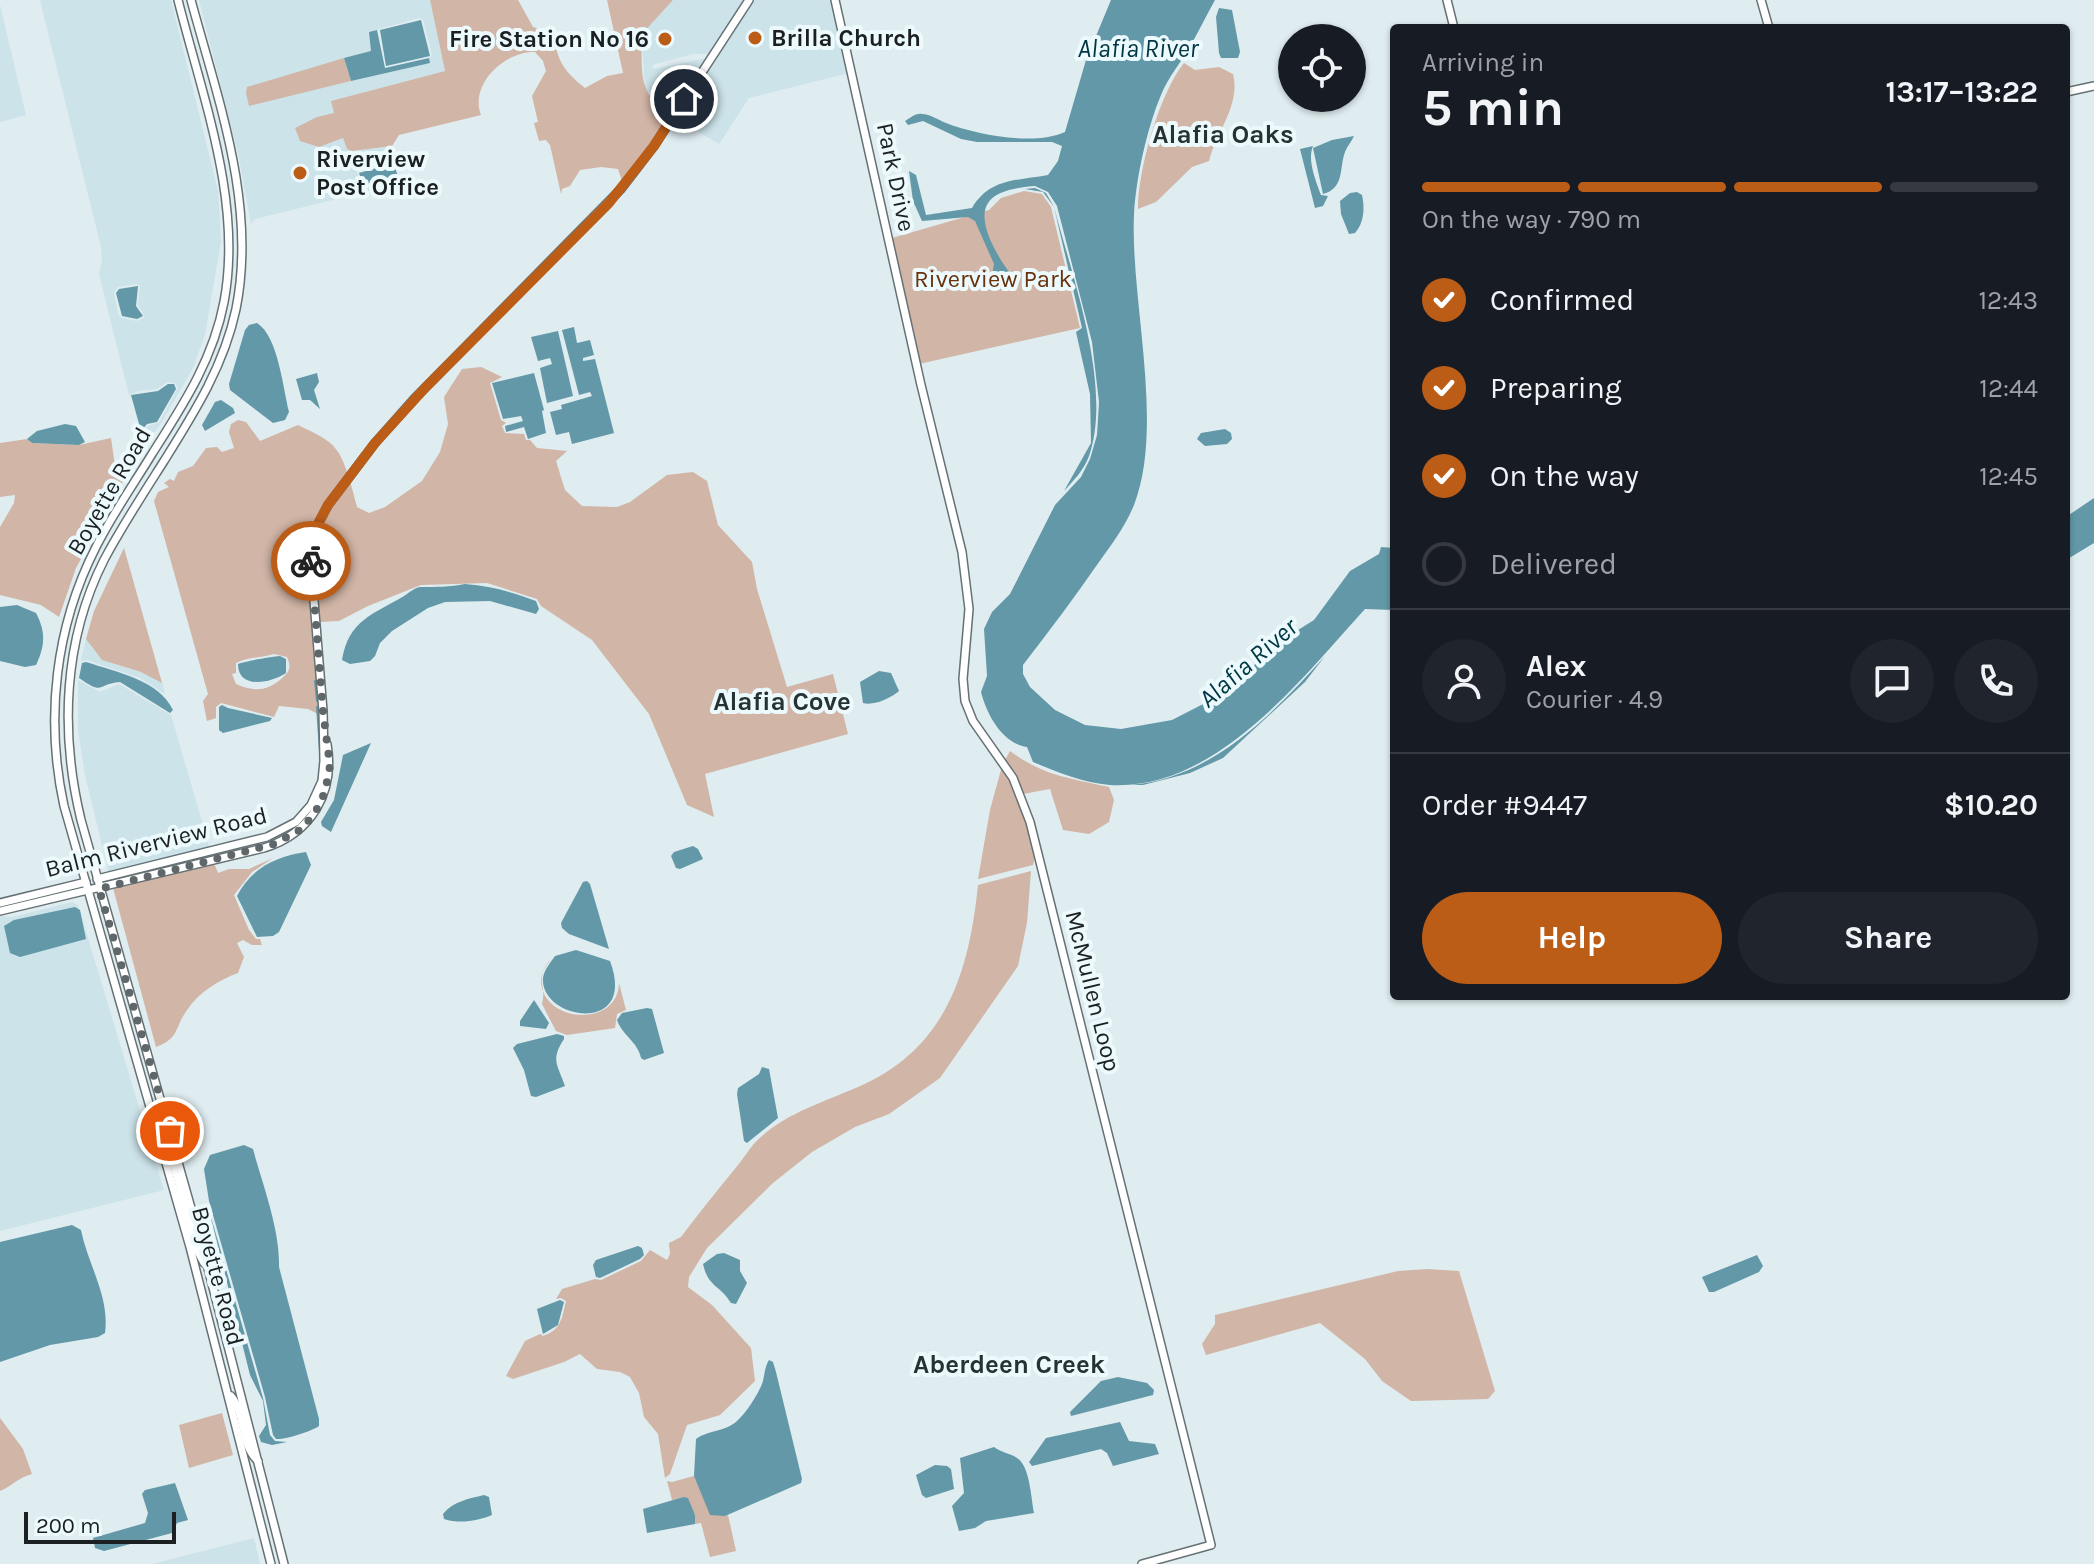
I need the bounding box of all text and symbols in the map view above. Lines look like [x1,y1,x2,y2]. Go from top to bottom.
place label: Brilla Church [771,24,921,52]
map controls [1278,24,1366,112]
button: locate [1278,24,1366,112]
place label: Fire Station No 16 [449,25,649,53]
marker: Brilla Church [746,29,764,47]
marker: Fire Station No 16 [656,30,674,48]
water label: Alafia River [1078,33,1200,64]
text: Arriving in [1422,47,1544,78]
pin [650,65,718,133]
text: 13:17–13:22 [1885,74,2038,110]
icon: home [662,77,706,121]
text: 5 min [1422,77,1564,138]
district label: Alafia Oaks [1152,119,1294,150]
street label: Park Drive [871,120,921,234]
place label: Riverview Post Office [316,145,439,201]
marker: Riverview Post Office [291,164,309,182]
text: On the way · 790 m [1422,204,1641,235]
park label: Riverview Park [914,265,1072,293]
icon: check [1422,278,1466,322]
text: Confirmed [1490,282,1634,318]
text: 12:43 [1978,285,2038,316]
icon: check [1422,366,1466,410]
text: Preparing [1490,370,1622,406]
text: 12:44 [1979,373,2038,404]
street label: Boyette Road [61,422,157,560]
icon: check [1422,454,1466,498]
text: On the way [1490,458,1639,494]
text: 12:45 [1979,461,2038,492]
courier [271,521,351,601]
icon: bike [289,539,333,583]
text: Delivered [1490,546,1617,582]
water label: Alafia River [1192,611,1305,714]
button: person [1422,639,1506,723]
button: chat [1850,639,1934,723]
button: phone [1954,639,2038,723]
text: Alex [1526,648,1586,684]
text: Courier · 4.9 [1526,684,1663,715]
district label: Alafia Cove [713,686,851,717]
text: Order #9447 [1422,787,1587,823]
text: $10.20 [1944,787,2038,823]
street label: Balm Riverview Road [42,801,270,883]
button: Help [1422,892,1722,984]
button: Share [1738,892,2038,984]
street label: McMullen Loop [1059,908,1127,1074]
pin [136,1097,204,1165]
icon: bag [148,1109,192,1153]
street label: Boyette Road [186,1203,250,1349]
district label: Aberdeen Creek [913,1349,1105,1380]
scale bar [24,1508,176,1544]
text: 200 m [36,1513,101,1539]

